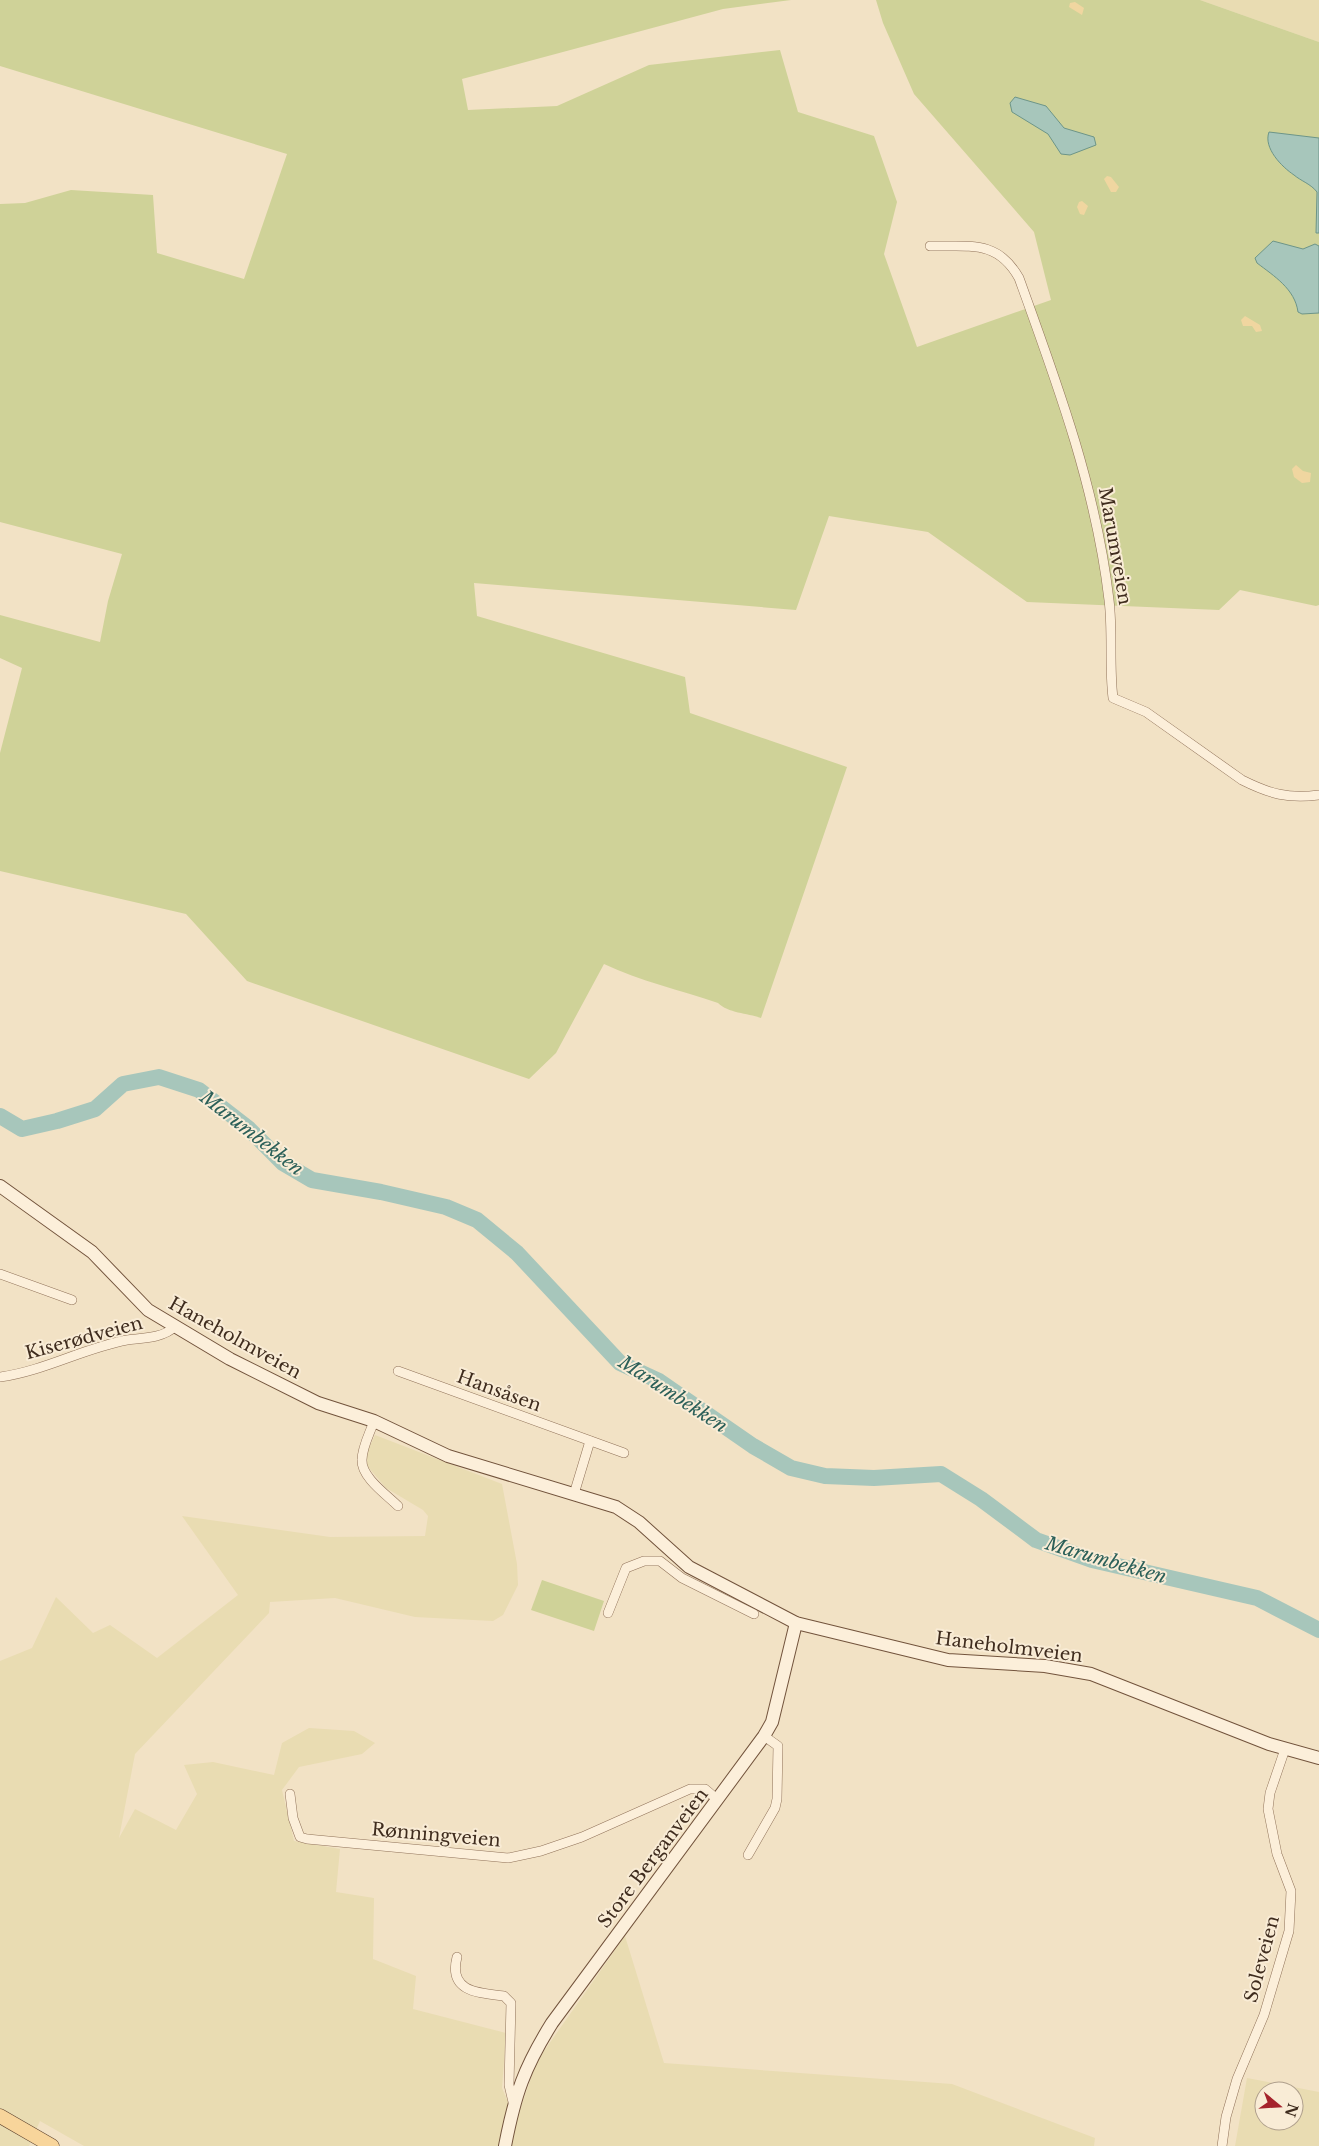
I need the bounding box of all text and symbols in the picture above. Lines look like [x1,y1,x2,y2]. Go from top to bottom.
street label: Marumveien [1094,486,1136,606]
water label: Marumbekken [195,1085,308,1181]
street label: Haneholmveien [165,1292,305,1384]
street label: Kiserødveien [23,1312,145,1364]
water label: Marumbekken [613,1350,732,1438]
street label: Hansåsen [454,1366,544,1416]
water label: Marumbekken [1042,1531,1169,1588]
street label: Haneholmveien [934,1627,1084,1667]
street label: Store Berganveien [593,1784,713,1932]
street label: Rønningveien [370,1818,502,1852]
street label: Soleveien [1240,1913,1284,2005]
north arrow [1254,2081,1304,2131]
text: N [1281,2101,1302,2119]

